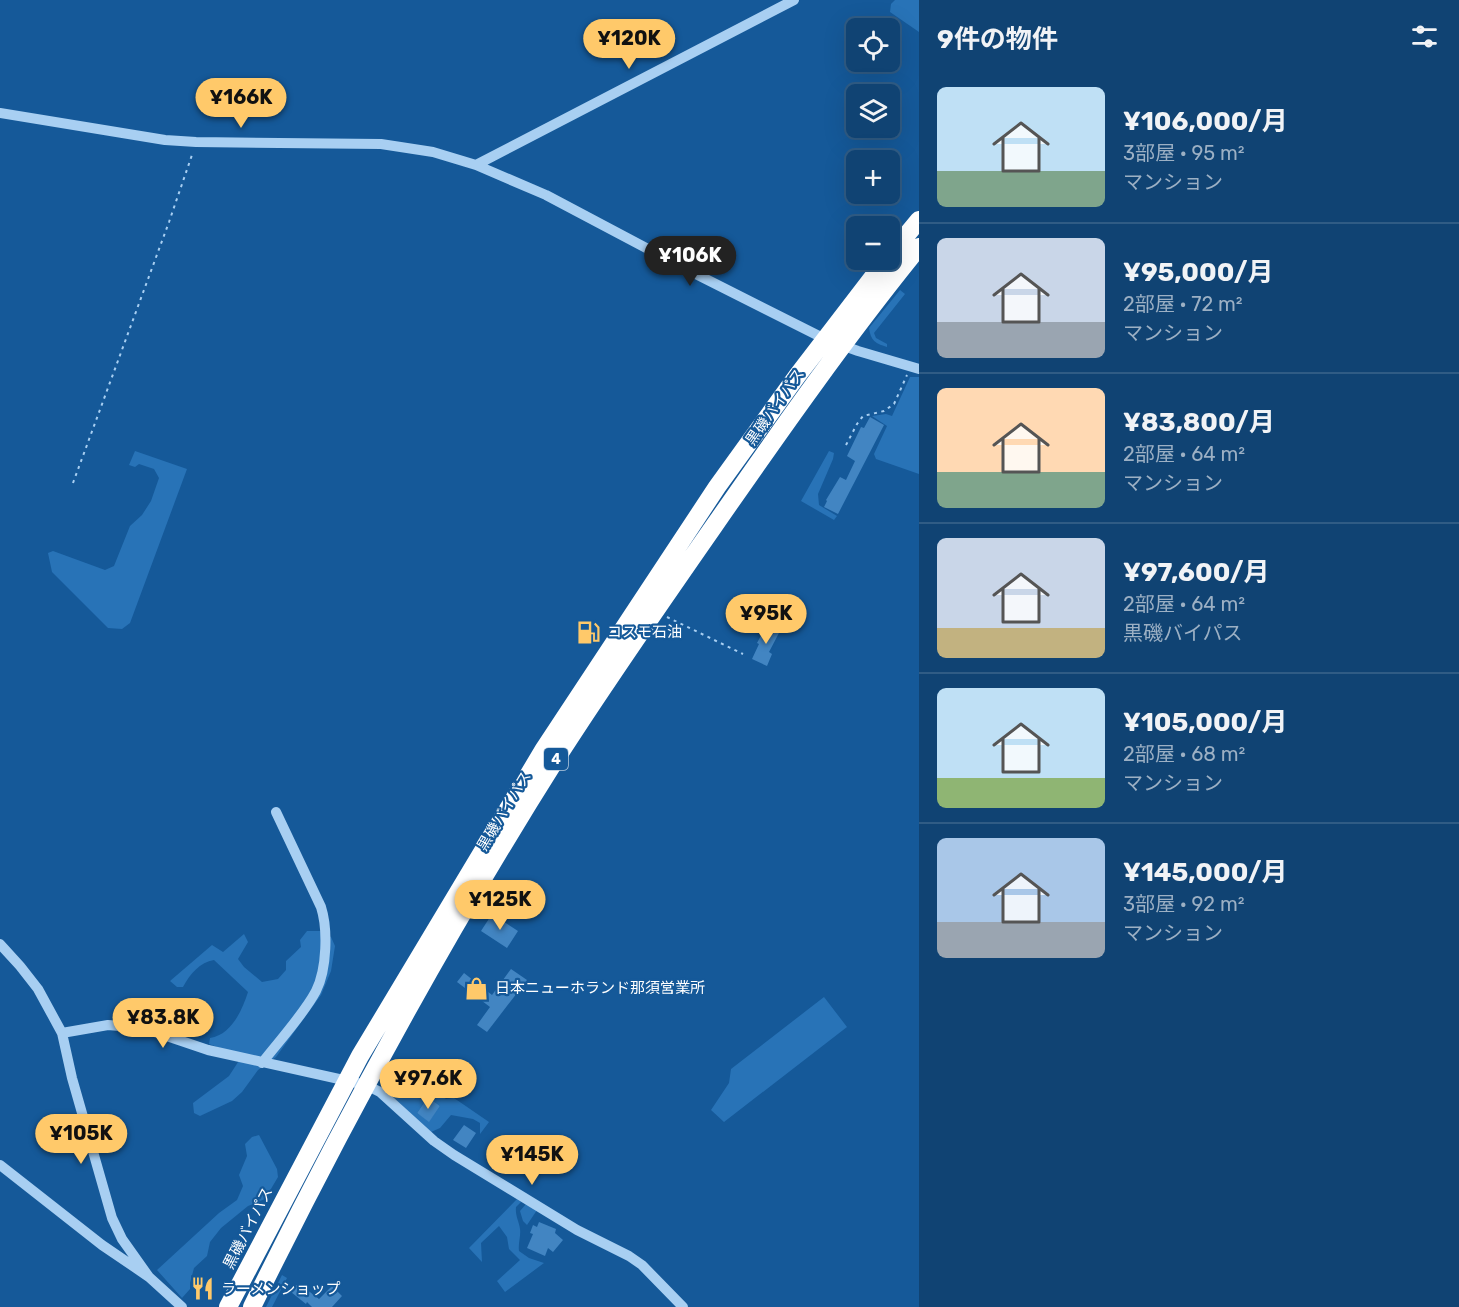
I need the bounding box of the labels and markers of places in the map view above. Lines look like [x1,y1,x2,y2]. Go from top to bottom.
pin: ¥120K [587,19,671,70]
pin: ¥166K [199,78,283,129]
pin: ¥106K [648,236,732,287]
pin: ¥95K [730,594,802,645]
fuel station icon: コスモ石油 [576,619,602,645]
place label: コスモ石油 [607,623,682,641]
pin: ¥125K [458,880,542,931]
shop icon: 日本ニューホランド那須営業所 [464,975,490,1001]
place label: 日本ニューホランド那須営業所 [495,979,705,997]
pin: ¥83.8K [114,998,212,1049]
pin: ¥97.6K [379,1059,477,1110]
pin: ¥105K [39,1114,123,1165]
pin: ¥145K [490,1135,574,1186]
restaurant icon: ラーメンショップ [190,1276,216,1302]
place label: ラーメンショップ [221,1280,340,1298]

